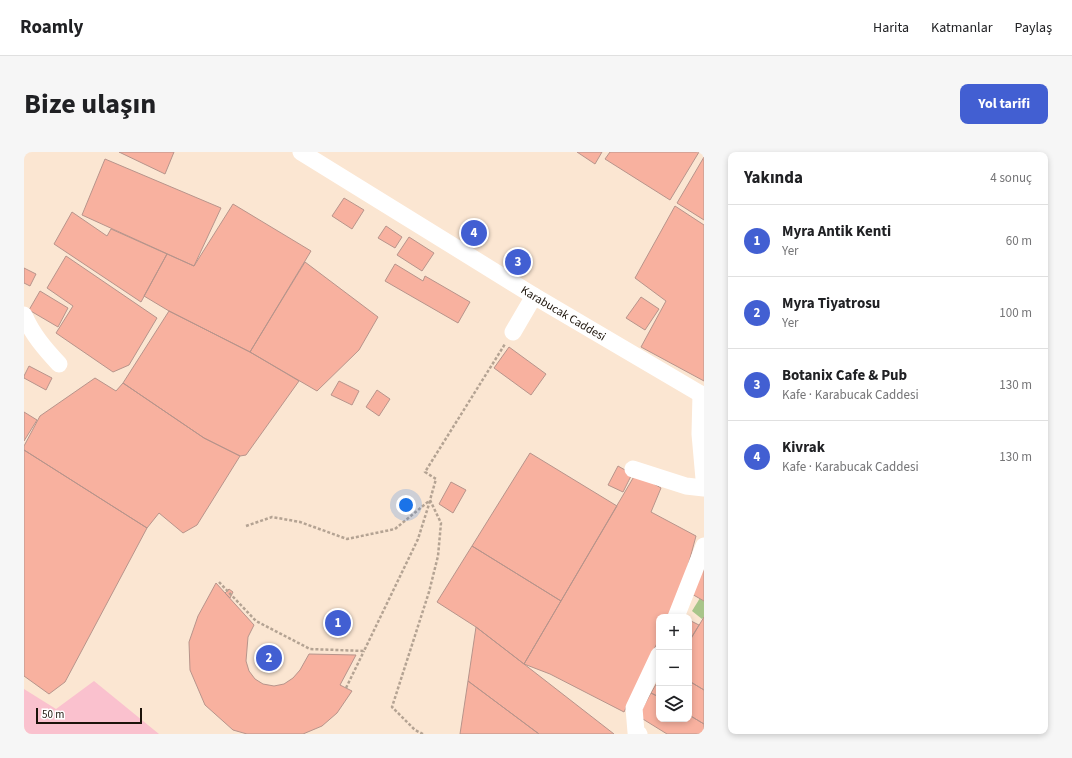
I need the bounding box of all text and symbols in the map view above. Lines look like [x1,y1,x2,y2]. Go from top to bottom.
text: Roamly [20,14,83,41]
text: Harita [873,18,909,38]
text: Katmanlar [931,18,993,38]
text: Paylaş [1015,18,1052,38]
text: Bize ulaşın [24,84,156,124]
button: Yol tarifi [960,84,1048,124]
text: Yakında [744,166,803,190]
text: 4 sonuç [990,169,1032,187]
pin: 4 [461,218,487,248]
text: Myra Antik Kenti [782,221,891,242]
text: 1 [754,232,760,250]
text: 60 m [1006,232,1032,250]
text: Yer [782,242,799,260]
pin: 3 [505,247,531,277]
street label: Karabucak Caddesi [518,281,609,345]
text: Myra Tiyatrosu [782,293,880,314]
text: 2 [754,304,760,322]
text: 100 m [999,304,1032,322]
text: Yer [782,314,799,332]
text: Botanix Cafe & Pub [782,365,907,386]
text: 3 [754,376,760,394]
text: 130 m [999,376,1032,394]
text: Kafe · Karabucak Caddesi [782,386,919,404]
text: Kivrak [782,437,825,458]
text: 4 [754,448,760,466]
text: 130 m [999,448,1032,466]
text: Kafe · Karabucak Caddesi [782,458,919,476]
your location [396,495,416,515]
pin: 1 [325,608,351,638]
map controls [656,614,692,722]
button: + [656,614,692,650]
pin: 2 [256,643,282,673]
button: − [656,650,692,686]
button: layers [656,686,692,722]
scale bar [36,706,142,725]
text: 50 m [42,707,64,722]

